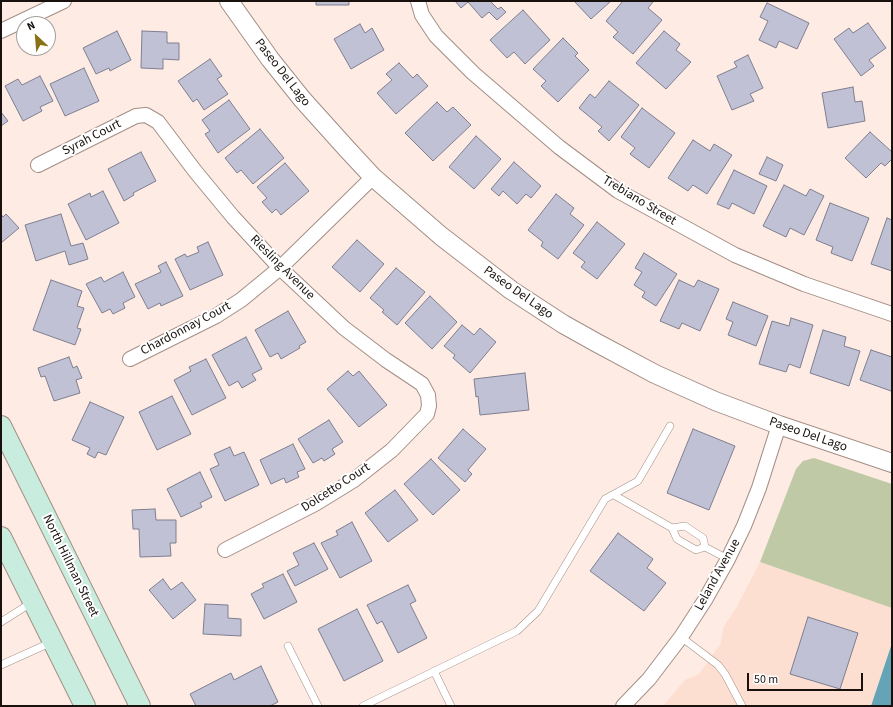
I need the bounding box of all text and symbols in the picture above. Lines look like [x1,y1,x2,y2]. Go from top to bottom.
north arrow [16,16,56,56]
text: N [24,17,38,34]
street label: Paseo Del Lago [251,36,313,110]
street label: Syrah Court [60,117,124,159]
street label: Trebiano Street [599,173,679,229]
street label: Riesling Avenue [246,232,318,304]
street label: Paseo Del Lago [480,263,556,323]
street label: Chardonnay Court [138,299,234,359]
street label: Paseo Del Lago [767,414,849,456]
street label: Dolcetto Court [299,460,373,516]
street label: North Hillman Street [38,512,102,620]
street label: Leland Avenue [692,536,744,614]
scale bar [749,665,865,691]
text: 50 m [754,671,778,688]

